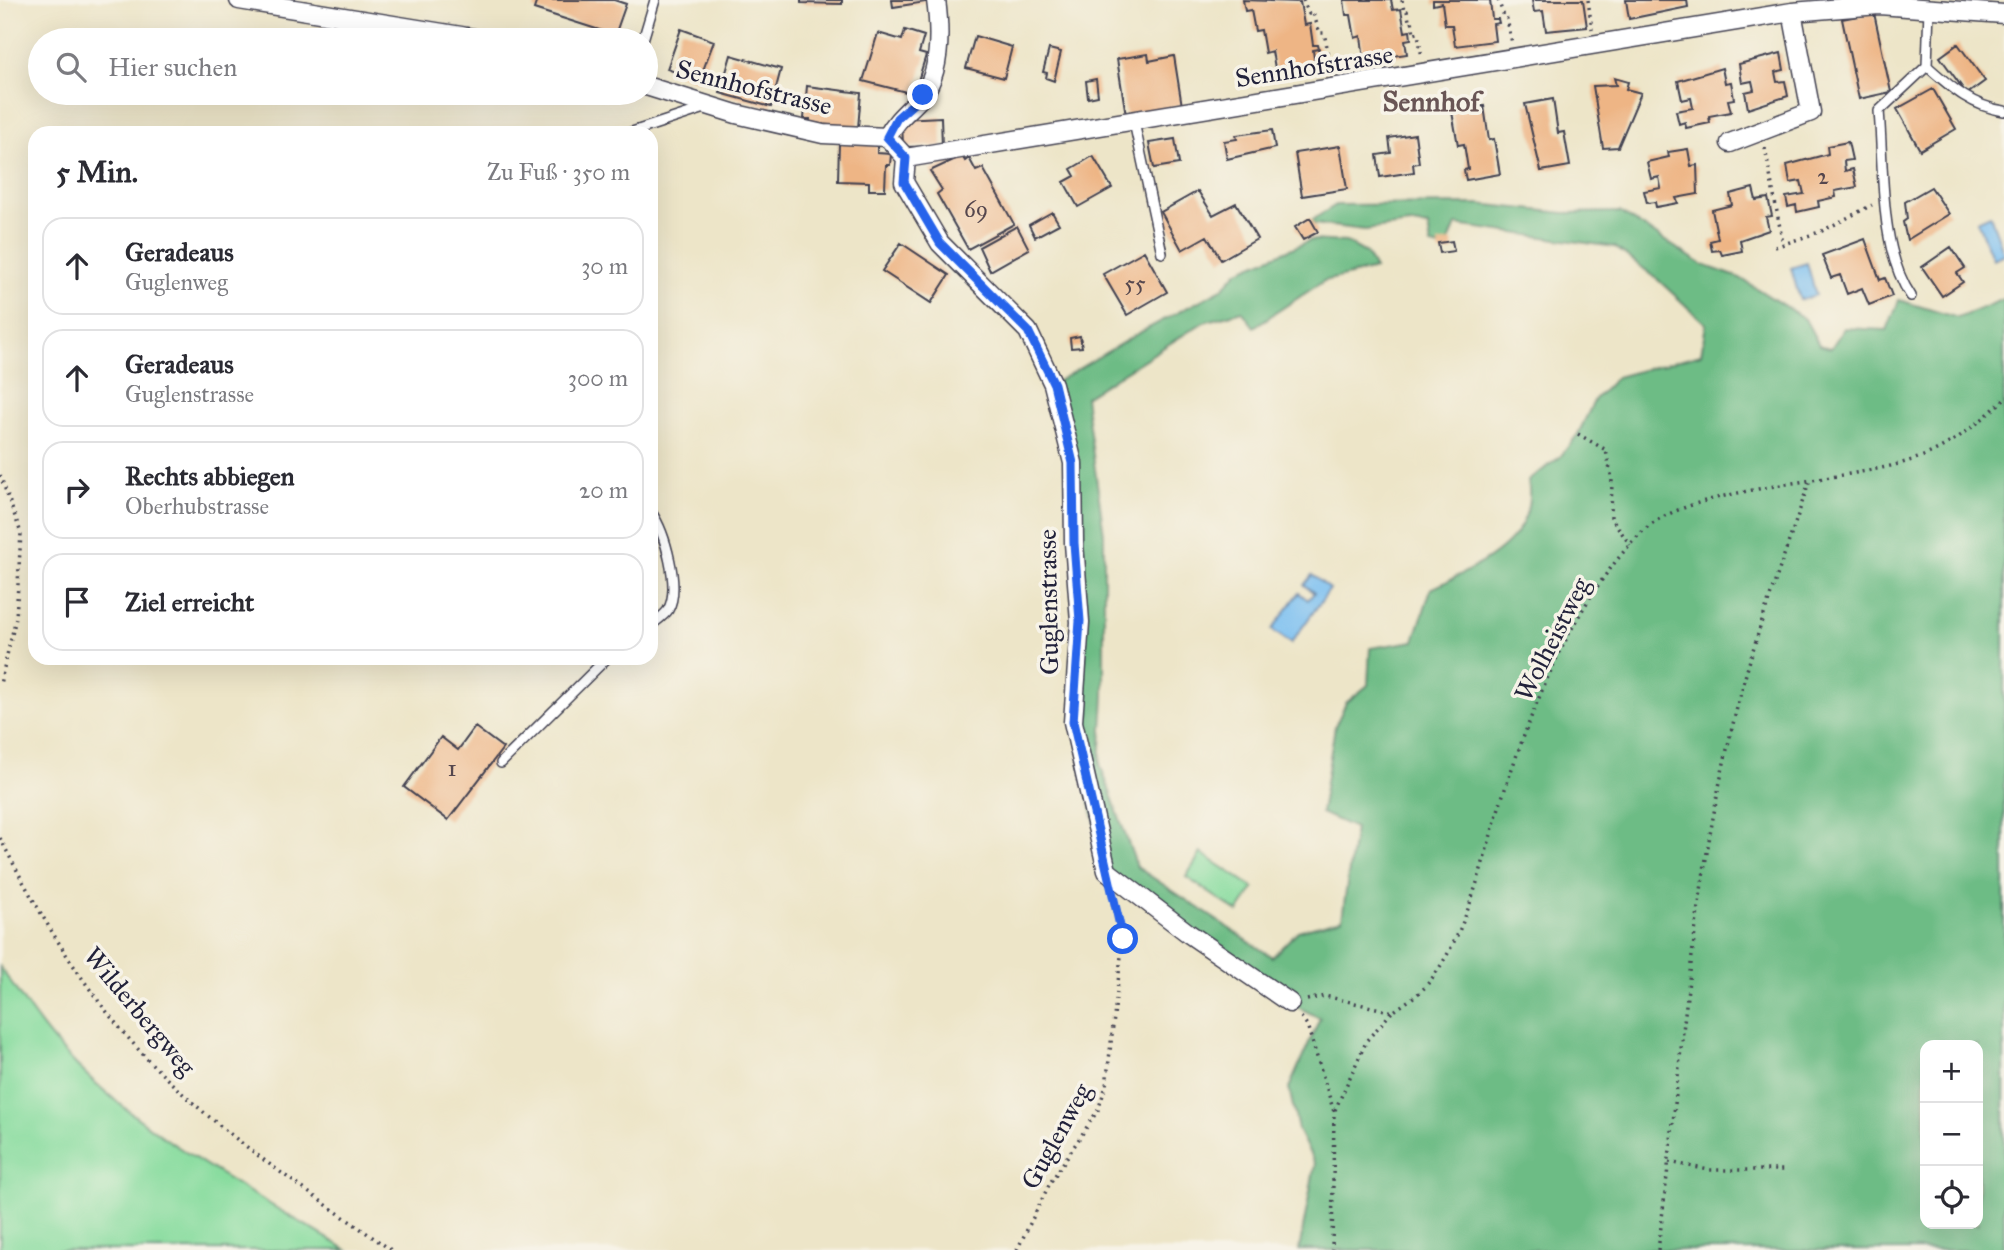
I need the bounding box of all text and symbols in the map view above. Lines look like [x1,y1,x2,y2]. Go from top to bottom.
search box [28,28,658,105]
street label: Sennhofstrasse [1233,38,1395,94]
icon: search [52,48,90,86]
text: Hier suchen [108,51,237,83]
street label: Sennhofstrasse [673,52,835,122]
route end [907,79,938,110]
district label: Sennhof [1382,84,1484,119]
text: 5 Min. [56,154,138,190]
text: Zu Fuß · 350 m [487,158,630,186]
house number: 2 [1817,162,1829,190]
house number: 69 [964,195,988,223]
text: Geradeaus [125,236,234,268]
icon: ahead [58,247,96,285]
text: 30 m [581,252,628,280]
text: Guglenweg [125,268,228,296]
house number: 55 [1124,269,1146,297]
text: Geradeaus [125,348,234,380]
icon: ahead [58,359,96,397]
text: 300 m [568,364,628,392]
text: Guglenstrasse [125,380,254,408]
text: Rechts abbiegen [125,460,295,492]
icon: right [58,471,96,509]
text: 20 m [579,476,628,504]
text: Oberhubstrasse [125,492,269,520]
street label: Guglenstrasse [1031,529,1065,675]
street label: Wolheistweg [1507,571,1597,706]
icon: arrive [58,583,96,621]
text: Ziel erreicht [125,586,254,618]
house number: 1 [447,754,457,782]
route start [1107,923,1138,954]
street label: Wilderbergweg [77,940,204,1082]
map controls [1920,1040,1983,1229]
button: + [1920,1040,1983,1103]
street label: Guglenweg [1014,1077,1099,1195]
button: − [1920,1103,1983,1166]
button: locate [1920,1166,1983,1229]

